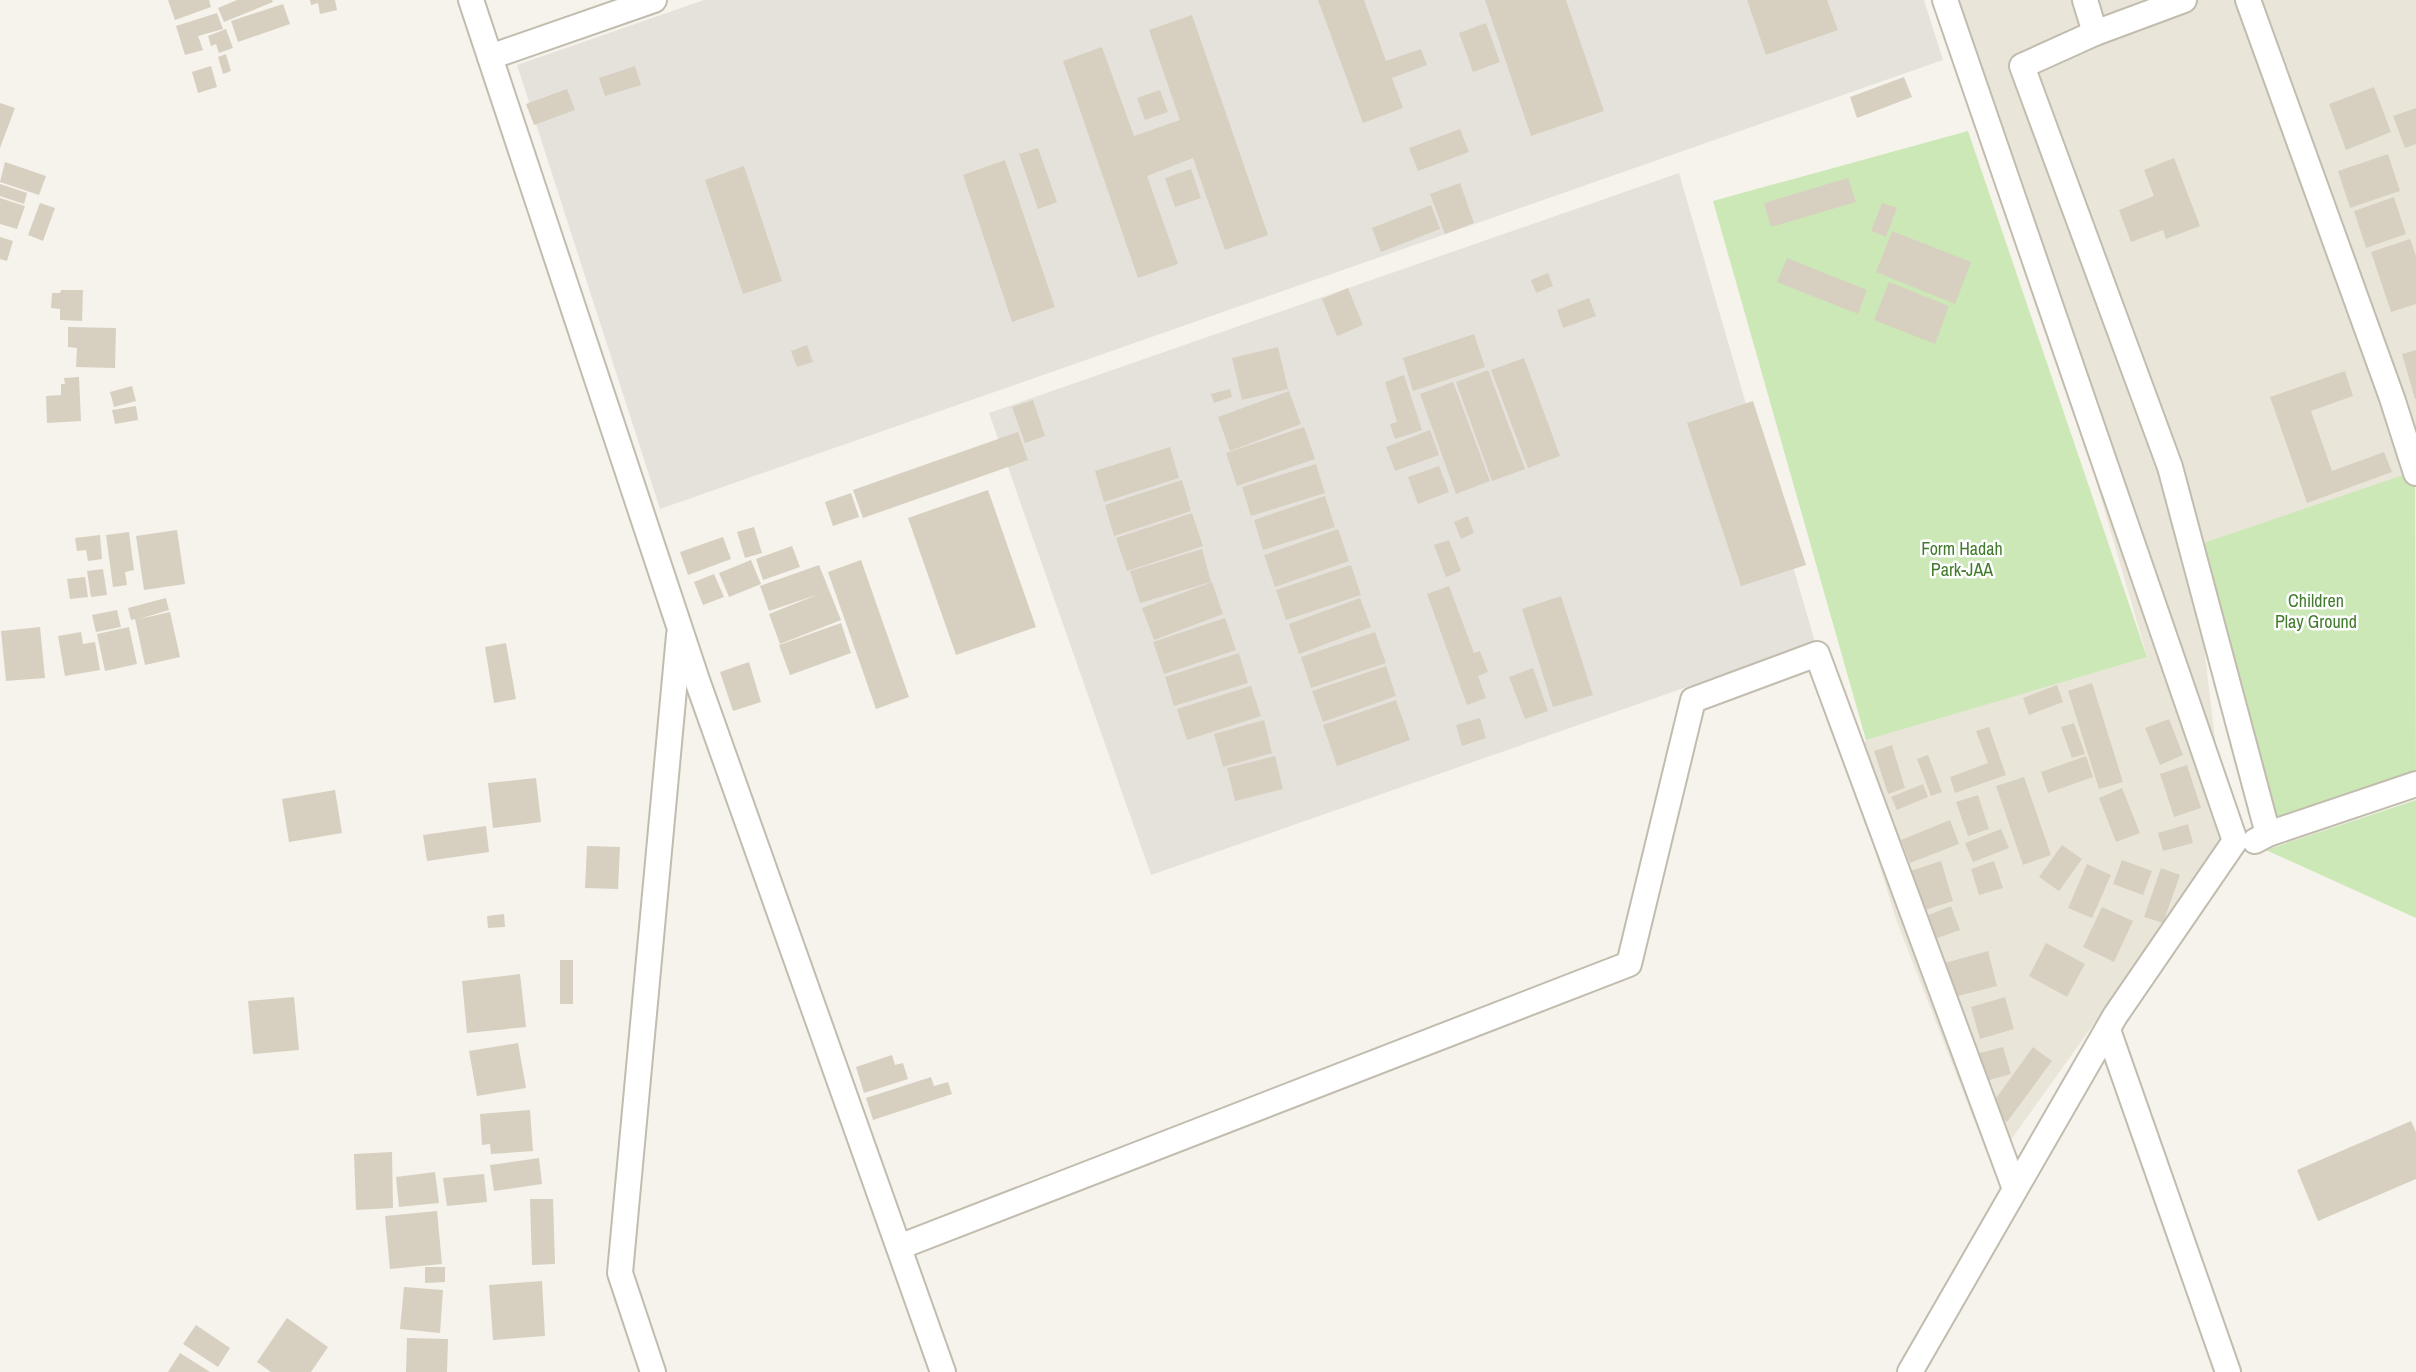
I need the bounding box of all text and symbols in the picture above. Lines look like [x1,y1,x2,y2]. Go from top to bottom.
park label: Form Hadah Park-JAA [1921,536,2003,582]
park label: Children Play Ground [2275,588,2357,634]

